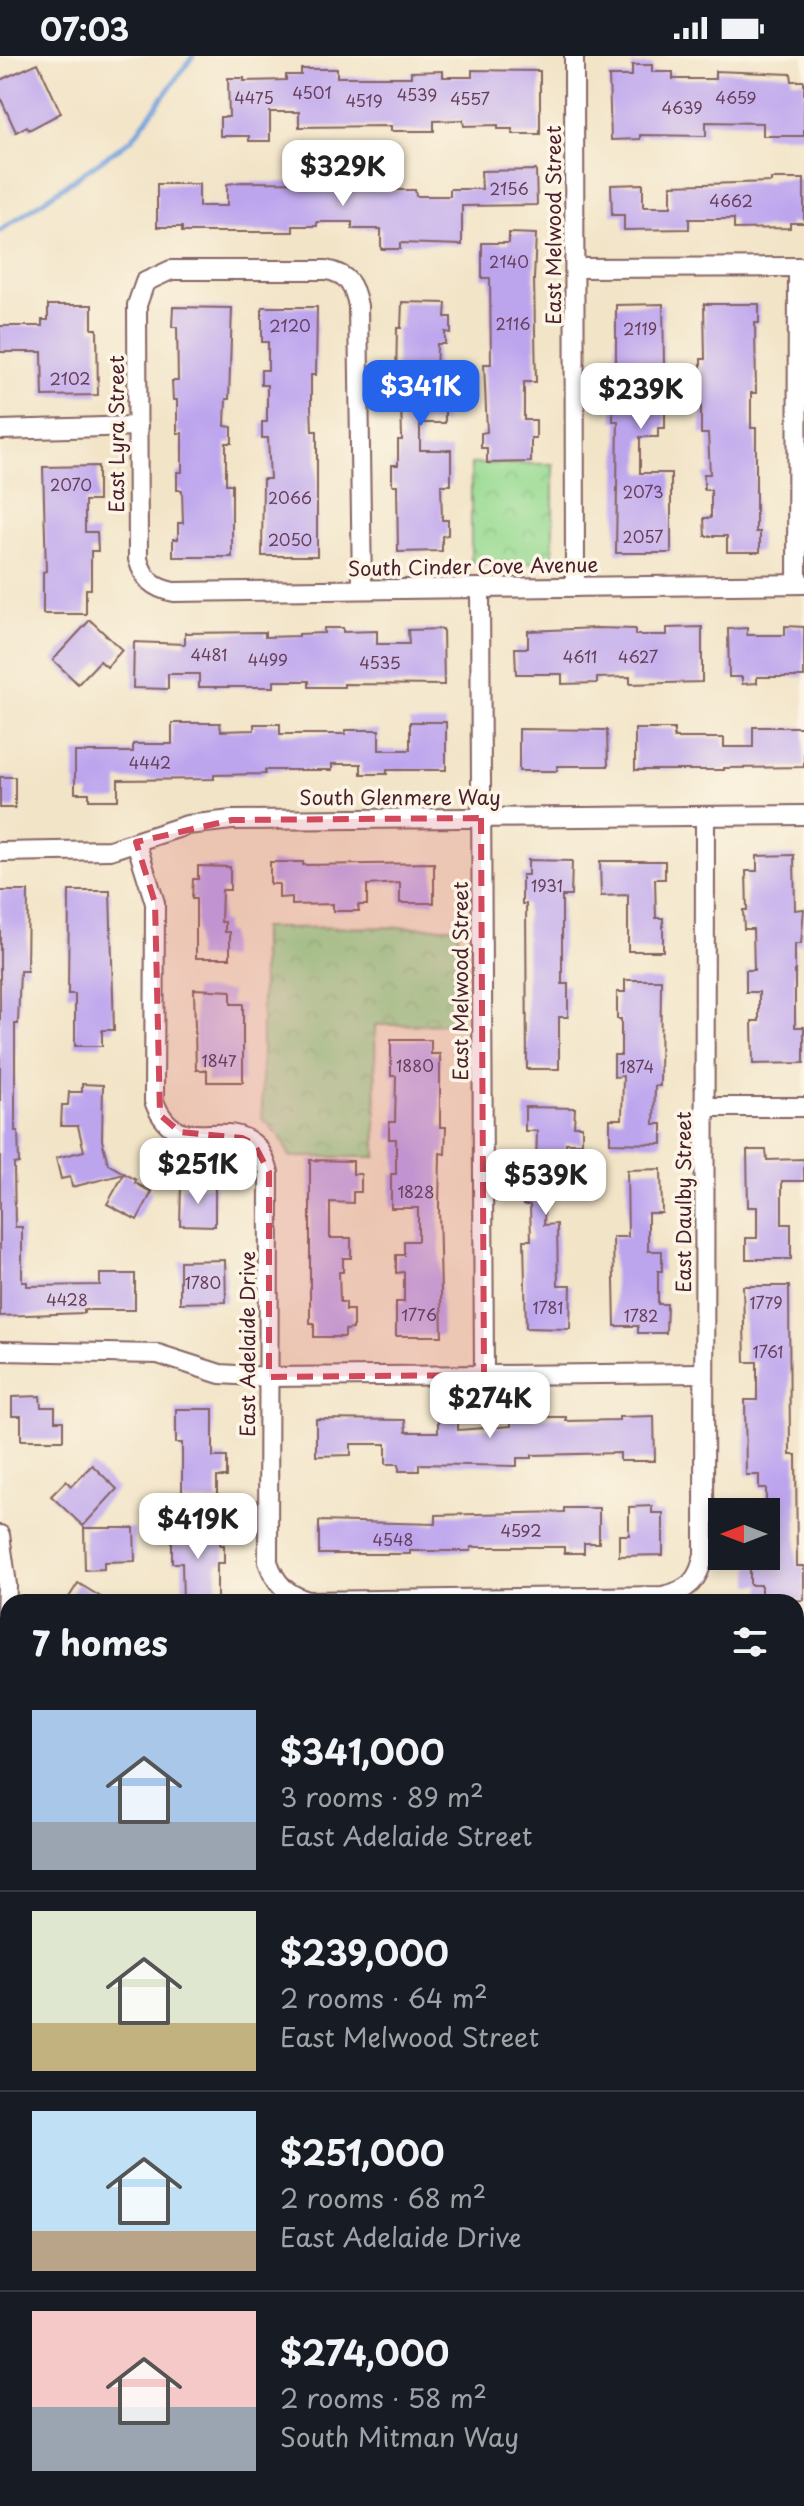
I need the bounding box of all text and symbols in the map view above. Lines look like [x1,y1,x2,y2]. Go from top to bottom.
text: 07:03 [40,6,129,51]
house number: 4501 [292,80,332,104]
house number: 4539 [397,82,437,106]
house number: 4475 [234,85,274,109]
house number: 4659 [715,85,757,109]
house number: 4557 [450,86,490,110]
house number: 4519 [345,88,383,112]
house number: 4639 [661,95,703,119]
street label: East Melwood Street [538,125,568,325]
pin: $329K [287,140,399,208]
text: $329K [300,146,386,185]
house number: 2156 [489,176,529,200]
house number: 4662 [709,188,753,212]
house number: 2140 [489,249,529,273]
house number: 2116 [496,311,530,335]
house number: 2120 [269,313,311,337]
house number: 2119 [623,316,657,340]
street label: East Lyra Street [101,355,131,513]
pin: $341K [365,360,477,428]
pin: $239K [585,363,697,431]
house number: 2102 [49,366,91,390]
text: $341K [380,366,462,405]
text: $239K [599,369,683,408]
house number: 2070 [50,472,92,496]
house number: 2073 [622,479,664,503]
house number: 2066 [268,485,312,509]
house number: 2057 [623,524,663,548]
house number: 2050 [268,527,312,551]
street label: South Cinder Cove Avenue [348,549,599,583]
house number: 4481 [191,642,227,666]
house number: 4611 [563,644,597,668]
house number: 4627 [618,644,658,668]
house number: 4499 [248,647,288,671]
house number: 4535 [359,650,401,674]
house number: 4442 [129,750,171,774]
street label: South Glenmere Way [299,782,501,812]
house number: 1931 [531,873,563,897]
street label: East Melwood Street [445,881,475,1081]
house number: 1847 [201,1048,237,1072]
house number: 1880 [396,1053,434,1077]
house number: 1874 [620,1054,654,1078]
street label: East Daulby Street [668,1111,698,1293]
pin: $251K [142,1138,254,1206]
text: $251K [158,1144,238,1183]
pin: $539K [490,1149,602,1217]
text: $539K [504,1155,588,1194]
house number: 1828 [398,1179,434,1203]
street label: East Adelaide Drive [232,1251,262,1437]
house number: 1780 [185,1270,221,1294]
house number: 4428 [46,1287,88,1311]
house number: 1779 [749,1290,783,1314]
house number: 1781 [533,1295,563,1319]
house number: 1776 [401,1302,437,1326]
house number: 1782 [624,1303,658,1327]
house number: 1761 [753,1339,783,1363]
pin: $274K [434,1372,546,1440]
text: $274K [448,1378,532,1417]
pin: $419K [142,1493,254,1561]
north arrow [708,1498,780,1570]
map controls [708,1498,780,1570]
text: $419K [157,1499,239,1538]
house number: 4592 [500,1518,542,1542]
house number: 4548 [373,1527,413,1551]
text: 7 homes [32,1616,168,1668]
icon: filters [728,1620,772,1664]
text: $341,000 [280,1725,444,1777]
icon: home [96,1742,192,1838]
text: 3 rooms · 89 m² [280,1777,484,1816]
text: East Adelaide Street [280,1816,532,1855]
text: $239,000 [280,1926,449,1978]
icon: home [96,1943,192,2039]
text: 2 rooms · 64 m² [280,1978,488,2017]
text: East Melwood Street [280,2017,539,2056]
text: $251,000 [280,2126,445,2178]
icon: home [96,2143,192,2239]
text: 2 rooms · 68 m² [280,2178,486,2217]
text: East Adelaide Drive [280,2217,522,2256]
text: $274,000 [280,2326,449,2378]
icon: home [96,2343,192,2439]
text: 2 rooms · 58 m² [280,2378,487,2417]
text: South Mitman Way [280,2417,519,2456]

